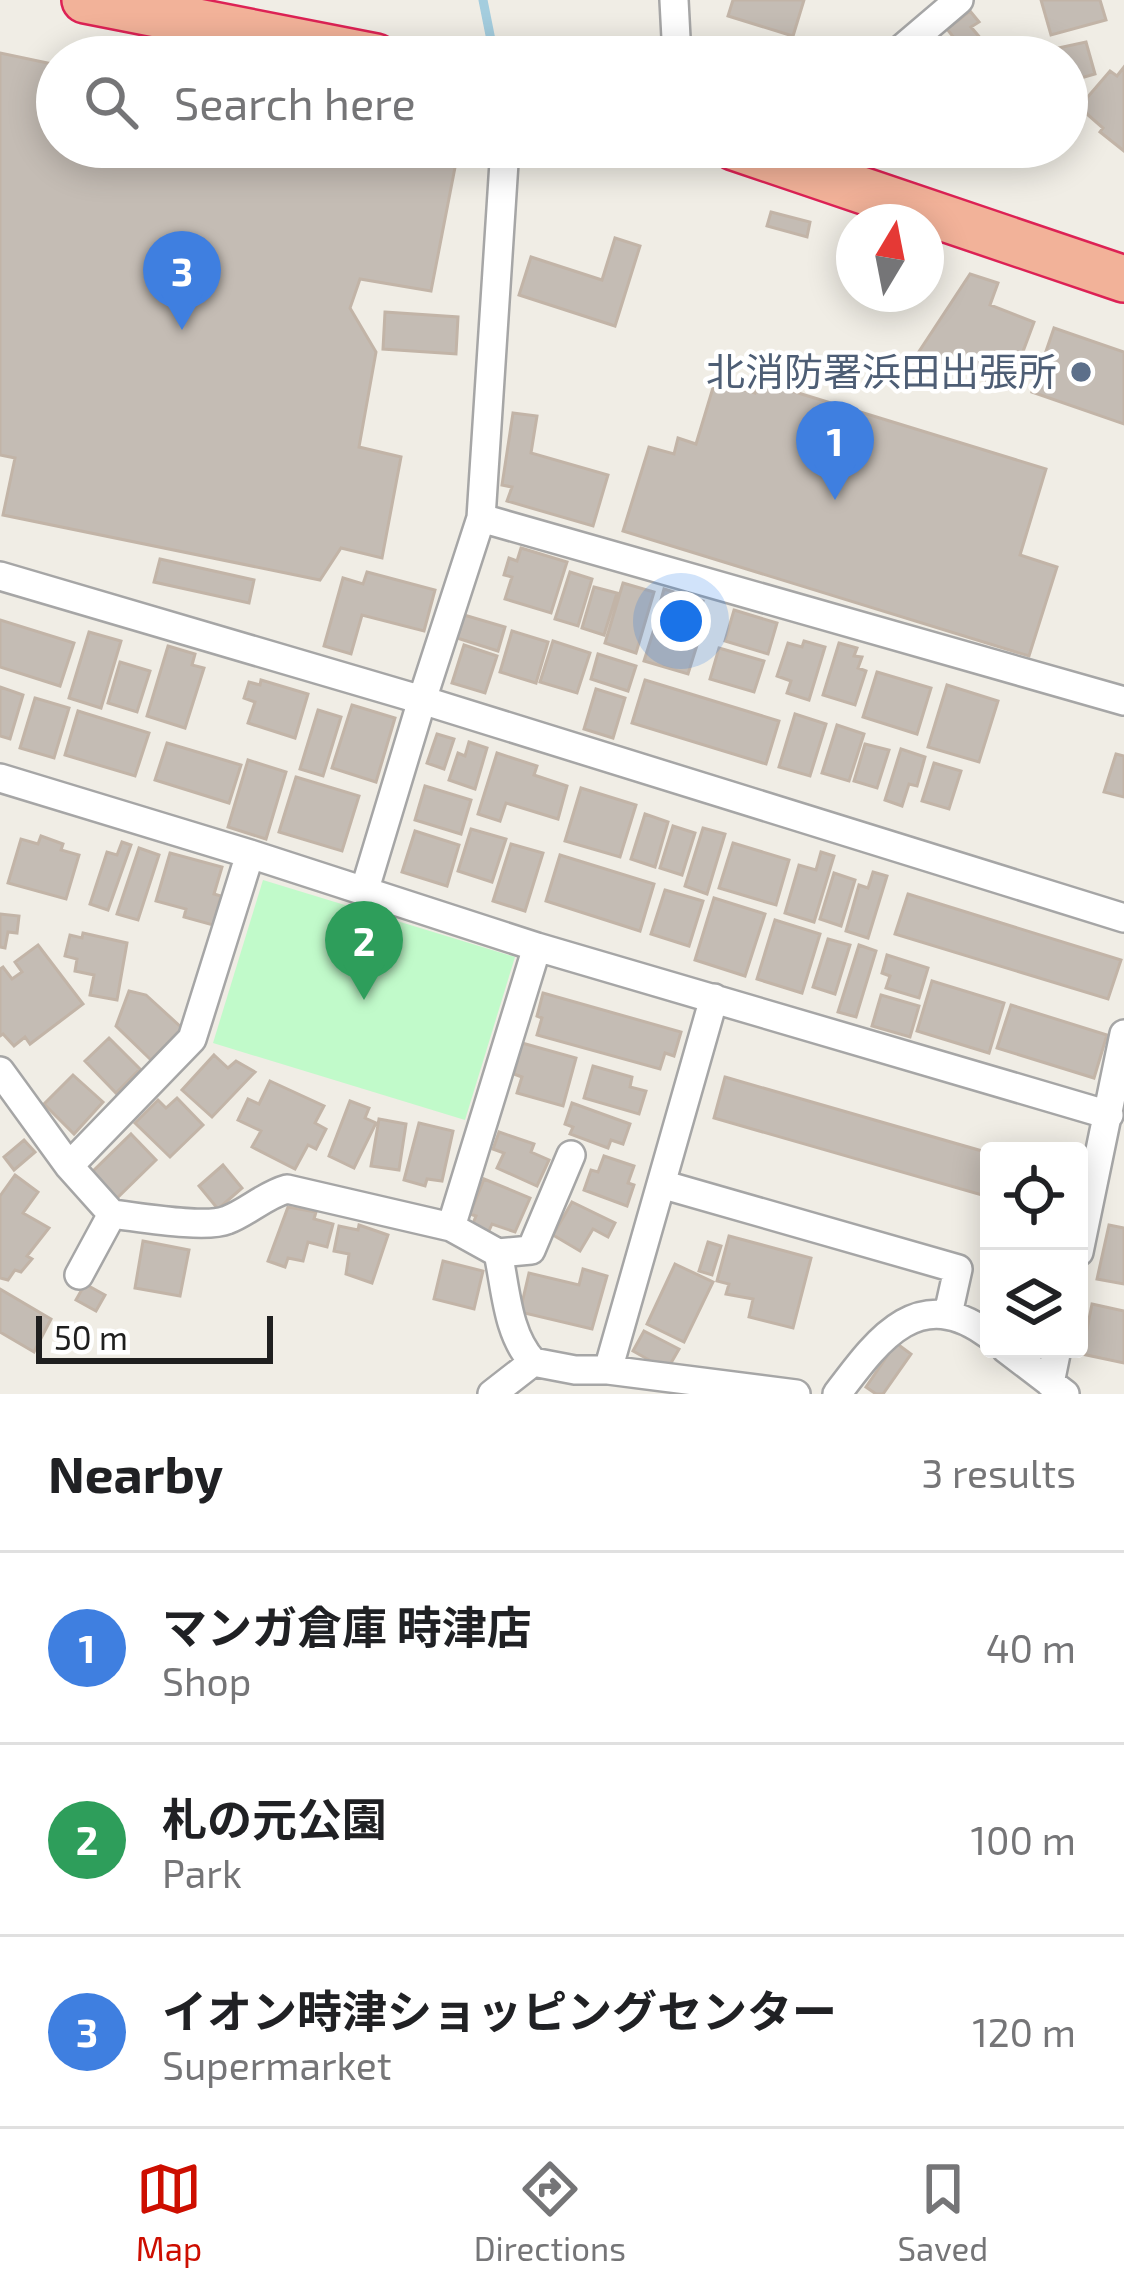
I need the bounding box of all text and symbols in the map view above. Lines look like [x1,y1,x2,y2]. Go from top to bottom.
search box [36,36,1088,168]
icon: search [78,69,144,135]
text: Search here [174,75,416,129]
north arrow [836,204,944,312]
pin: 3 [143,231,221,330]
place label: 北消防署浜田出張所 [706,347,1057,394]
marker: 北消防署浜田出張所 [1068,359,1094,385]
pin: 1 [796,401,874,500]
your location [651,591,711,651]
pin: 2 [325,901,403,1000]
map controls [980,1142,1088,1358]
button: locate [980,1142,1088,1250]
button: layers [980,1250,1088,1358]
scale bar [36,1310,273,1363]
text: 50 m [54,1317,128,1357]
text: Nearby [48,1442,223,1503]
text: 3 results [922,1449,1076,1496]
text: マンガ倉庫 時津店 [162,1599,532,1653]
text: 1 [79,1624,95,1671]
text: 40 m [986,1624,1076,1671]
text: Shop [162,1657,251,1704]
text: 札の元公園 [162,1791,387,1845]
text: 2 [76,1816,98,1863]
text: 100 m [971,1816,1076,1863]
text: Park [162,1849,242,1896]
text: イオン時津ショッピングセンター [162,1983,837,2037]
text: 3 [76,2008,98,2055]
text: 120 m [972,2008,1076,2055]
text: Supermarket [162,2041,392,2088]
tab: Map [136,2156,202,2268]
tab: Directions [474,2156,626,2268]
tab: Saved [898,2156,988,2268]

